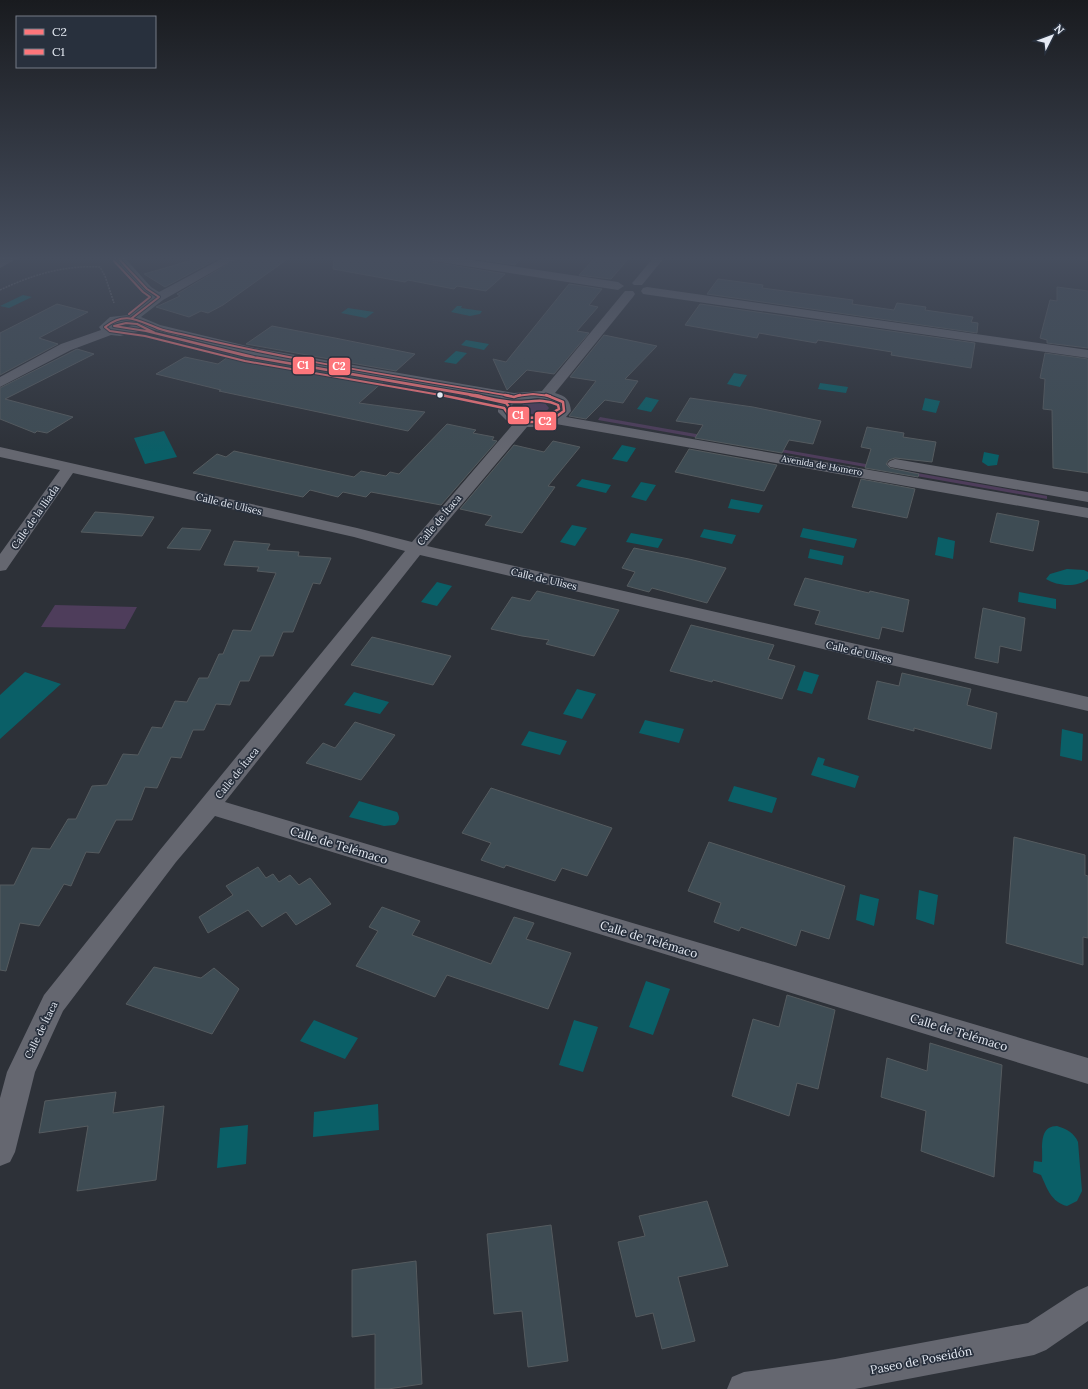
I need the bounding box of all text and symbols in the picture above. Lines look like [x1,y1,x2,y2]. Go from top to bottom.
legend [16,16,156,68]
north arrow [1032,16,1072,56]
text: N [1051,21,1068,38]
text: C2 [52,24,67,39]
text: C1 [52,44,65,59]
line badge: C1 [292,356,315,375]
line badge: C2 [328,357,351,376]
text: C1 [297,358,310,372]
text: C2 [332,359,346,373]
unlabelled marker [435,390,445,400]
line badge: C1 [507,406,530,425]
text: C1 [512,408,525,422]
line badge: C2 [534,411,557,431]
text: C2 [538,414,552,428]
street label: Avenida de Homero [780,452,863,478]
street label: Calle de la Ilíada [8,482,62,552]
street label: Calle de Ulises [195,490,264,518]
street label: Calle de Ítaca [414,492,464,548]
street label: Calle de Ulises [510,565,579,593]
street label: Calle de Ulises [825,638,894,666]
street label: Calle de Ítaca [212,745,262,801]
street label: Calle de Telémaco [288,823,390,867]
street label: Calle de Telémaco [598,917,700,961]
street label: Calle de Ítaca [21,999,61,1061]
street label: Calle de Telémaco [908,1010,1010,1054]
street label: Paseo de Poseidón [869,1343,973,1377]

